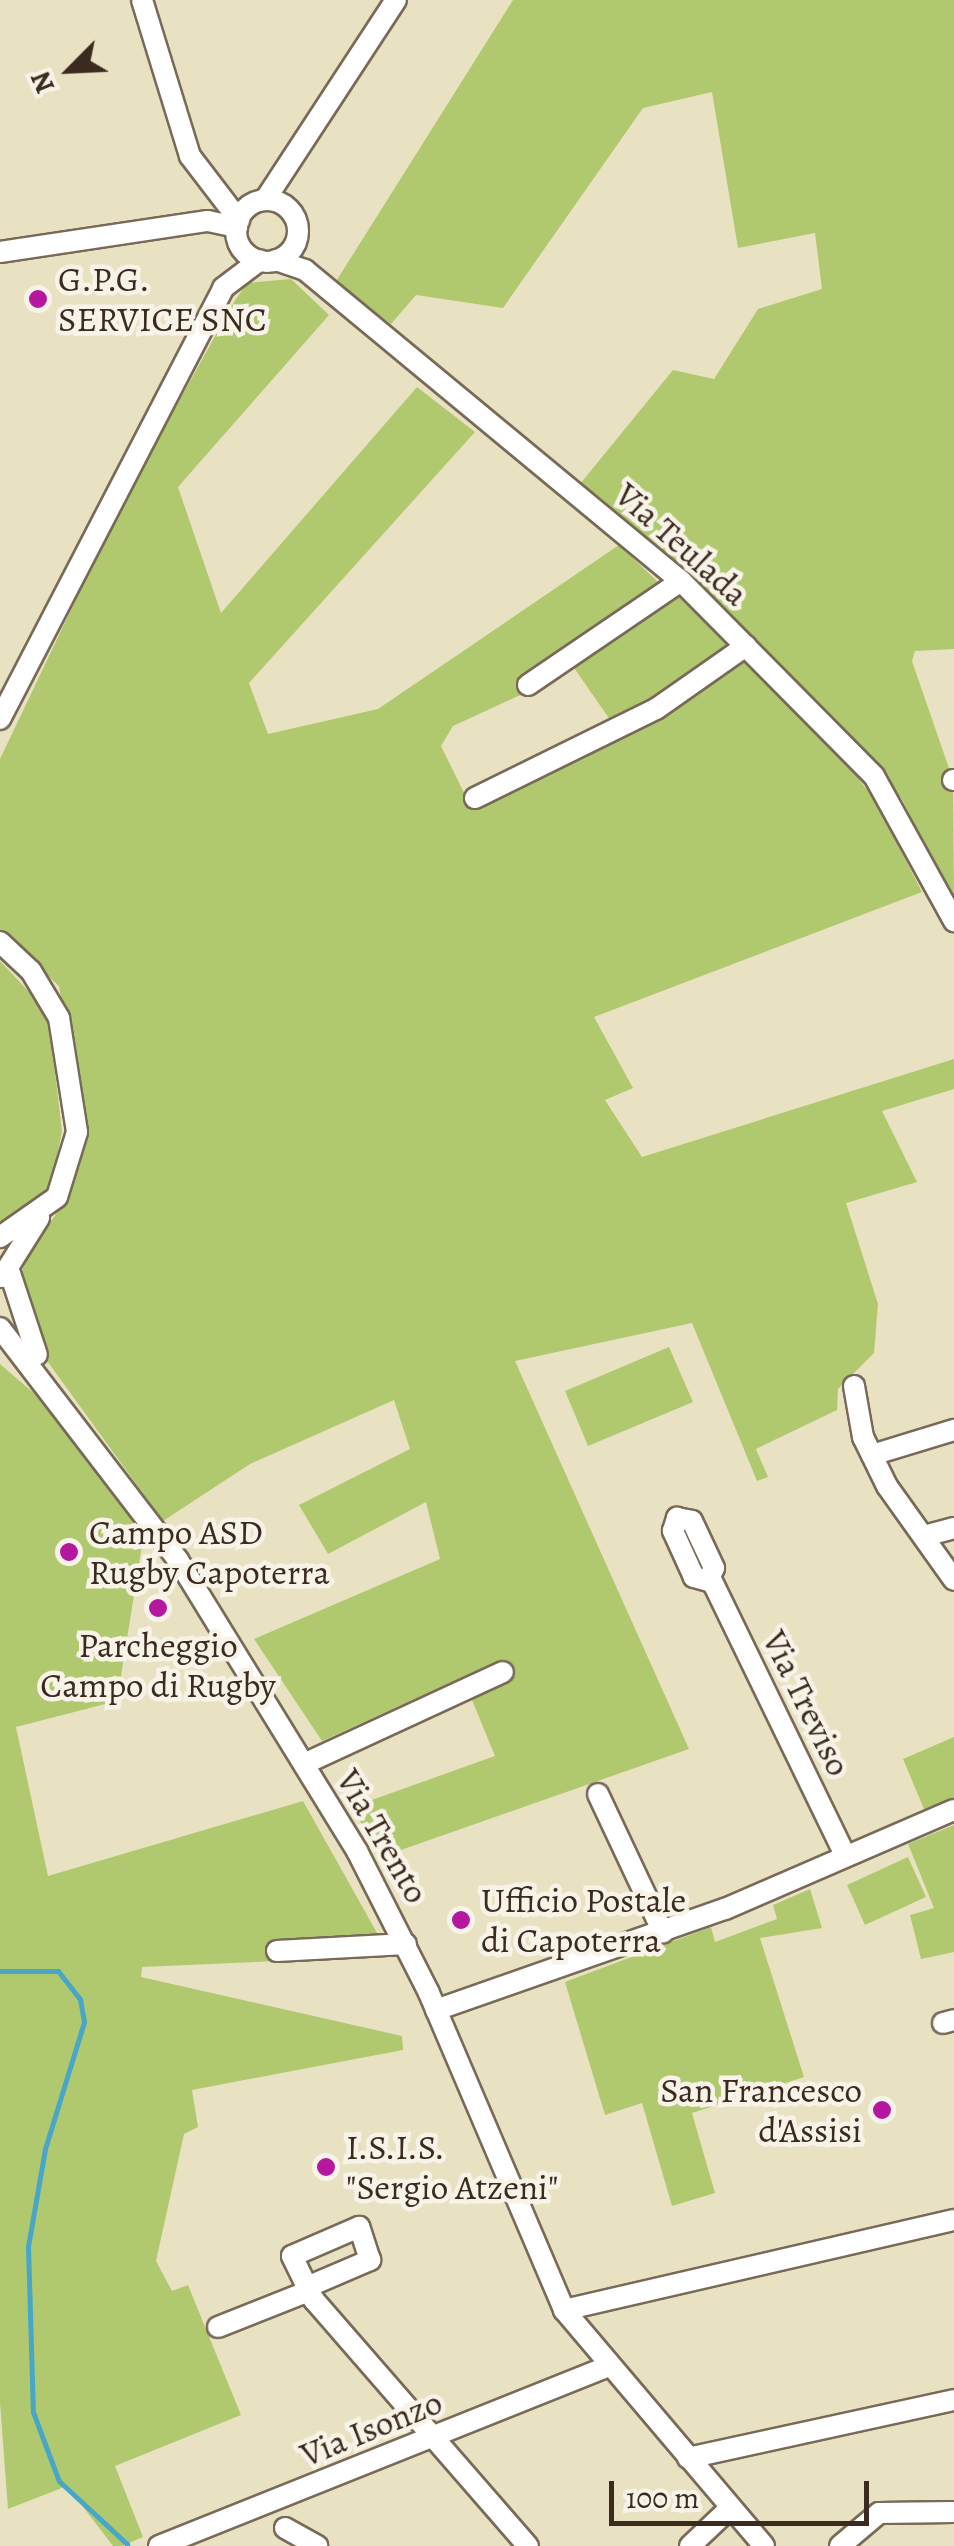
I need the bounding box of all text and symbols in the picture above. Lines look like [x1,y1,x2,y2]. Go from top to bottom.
north arrow [20,20,120,120]
text: N [21,65,64,99]
place label: G.P.G. SERVICE SNC [58,258,267,340]
marker: G.P.G. SERVICE SNC [27,288,49,310]
street label: Via Teulada [607,473,757,615]
place label: Campo ASD Rugby Capoterra [89,1511,330,1593]
marker: Campo ASD Rugby Capoterra [58,1541,80,1563]
marker: Parcheggio Campo di Rugby [147,1597,169,1619]
street label: Via Treviso [754,1623,860,1783]
place label: Parcheggio Campo di Rugby [40,1624,276,1706]
street label: Via Trento [328,1761,438,1911]
place label: Ufficio Postale di Capoterra [481,1879,686,1961]
marker: Ufficio Postale di Capoterra [450,1909,472,1931]
place label: San Francesco d'Assisi [660,2069,862,2151]
marker: San Francesco d'Assisi [871,2099,893,2121]
place label: I.S.I.S. "Sergio Atzeni" [346,2126,558,2208]
marker: I.S.I.S. "Sergio Atzeni" [315,2156,337,2178]
street label: Via Isonzo [294,2381,448,2475]
scale bar [614,2461,874,2523]
text: 100 m [626,2478,699,2518]

